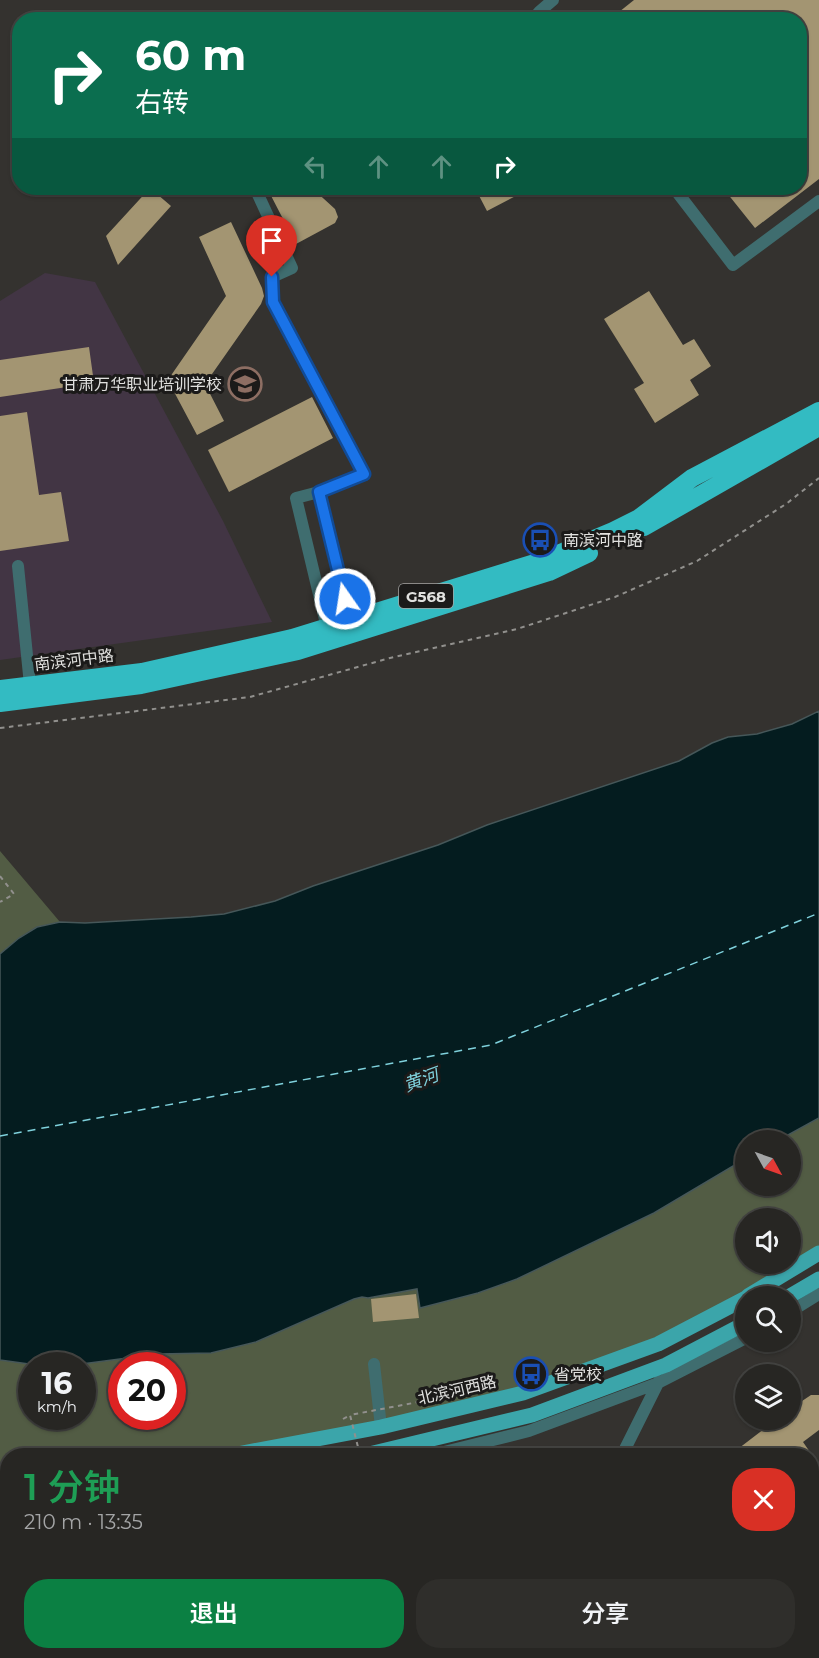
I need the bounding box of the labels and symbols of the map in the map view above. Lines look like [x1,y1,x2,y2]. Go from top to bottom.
pin [246,215,297,277]
school or university icon: 甘肃万华职业培训学校 [227,366,263,402]
place label: 甘肃万华职业培训学校 [62,375,222,394]
bus stop icon: 南滨河中路 [522,522,558,558]
place label: 南滨河中路 [563,531,643,550]
position arrow [313,567,377,631]
road number: G568 [399,584,453,608]
street label: 南滨河中路 [33,646,115,674]
water label: 黄河 [400,1062,444,1096]
north arrow [735,1130,801,1196]
speed limit sign: 20 [108,1352,186,1430]
bus stop icon: 省党校 [513,1356,549,1392]
place label: 省党校 [554,1365,602,1384]
street label: 北滨河西路 [416,1372,498,1408]

